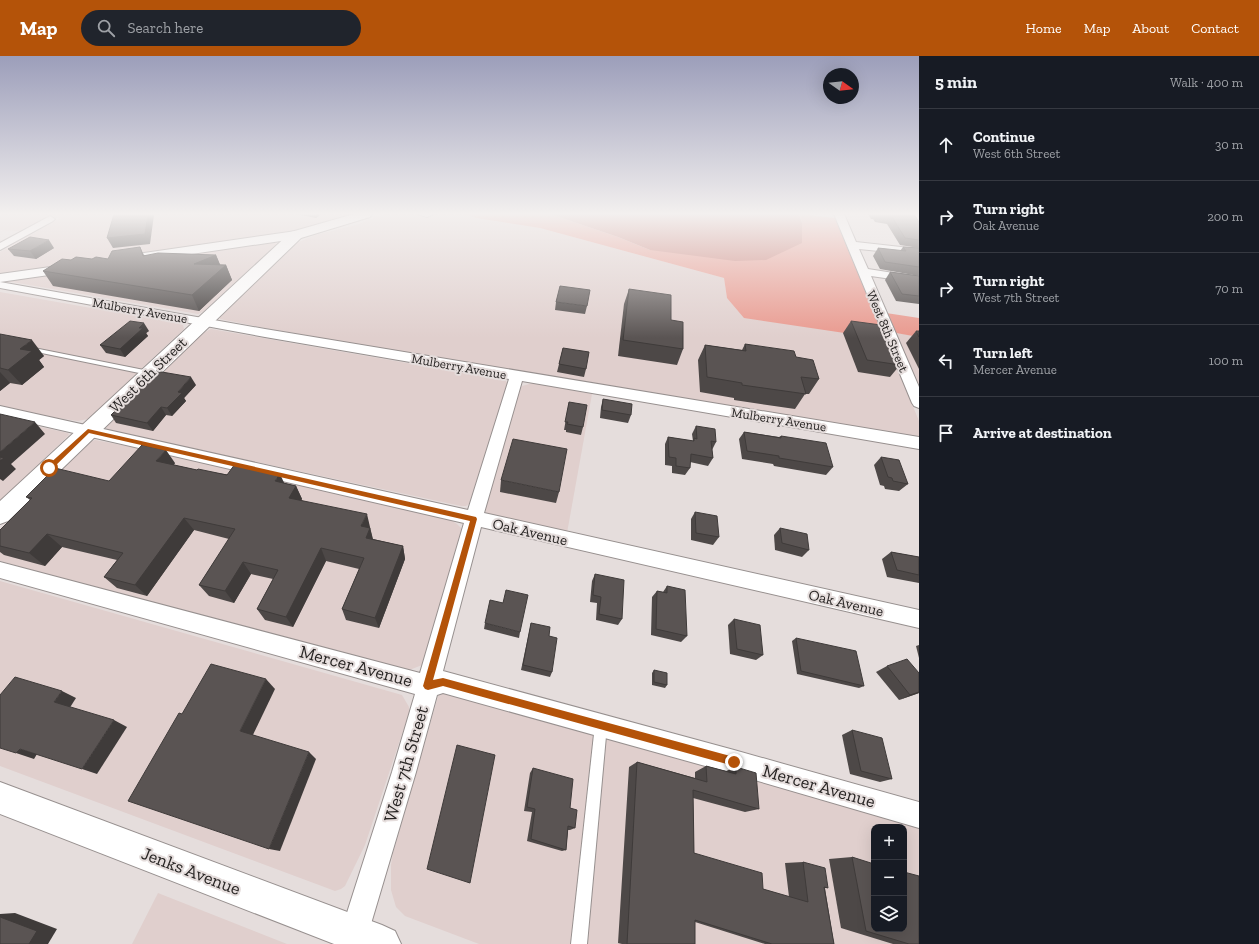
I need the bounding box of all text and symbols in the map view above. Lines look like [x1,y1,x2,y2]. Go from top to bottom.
search box [81,10,361,46]
text: Map [20,17,57,40]
icon: search [95,17,117,39]
text: Search here [127,19,203,37]
text: Home [1026,20,1062,37]
text: Map [1084,20,1110,37]
text: About [1132,20,1169,37]
text: Contact [1191,20,1239,37]
north arrow [823,68,859,104]
text: 5 min [935,72,977,92]
text: Walk · 400 m [1170,75,1243,90]
text: Continue [973,128,1035,146]
icon: ahead [935,134,957,156]
text: 30 m [1215,137,1243,152]
text: West 6th Street [973,146,1060,161]
text: Turn right [973,200,1044,218]
icon: right [935,206,957,228]
text: 200 m [1207,209,1243,224]
text: Oak Avenue [973,218,1039,233]
text: Turn right [973,272,1044,290]
icon: right [935,278,957,300]
text: 70 m [1215,281,1243,296]
street label: West 8th Street [864,288,912,374]
text: West 7th Street [973,290,1059,305]
street label: Mulberry Avenue [91,295,188,326]
street label: West 6th Street [106,333,191,416]
text: Turn left [973,344,1033,362]
icon: left [935,350,957,372]
street label: Mulberry Avenue [410,351,507,382]
text: 100 m [1209,353,1243,368]
text: Mercer Avenue [973,362,1057,377]
street label: Mulberry Avenue [730,405,828,434]
icon: arrive [935,422,957,444]
text: Arrive at destination [973,424,1112,442]
route start [40,459,58,477]
street label: Oak Avenue [491,515,569,549]
street label: Oak Avenue [807,586,885,620]
street label: Mercer Avenue [297,640,415,692]
street label: West 7th Street [379,703,433,825]
route end [725,753,743,771]
street label: Mercer Avenue [760,759,878,813]
map controls [871,824,907,932]
button: + [871,824,907,860]
street label: Jenks Avenue [138,842,244,900]
button: − [871,860,907,896]
button: layers [871,896,907,932]

